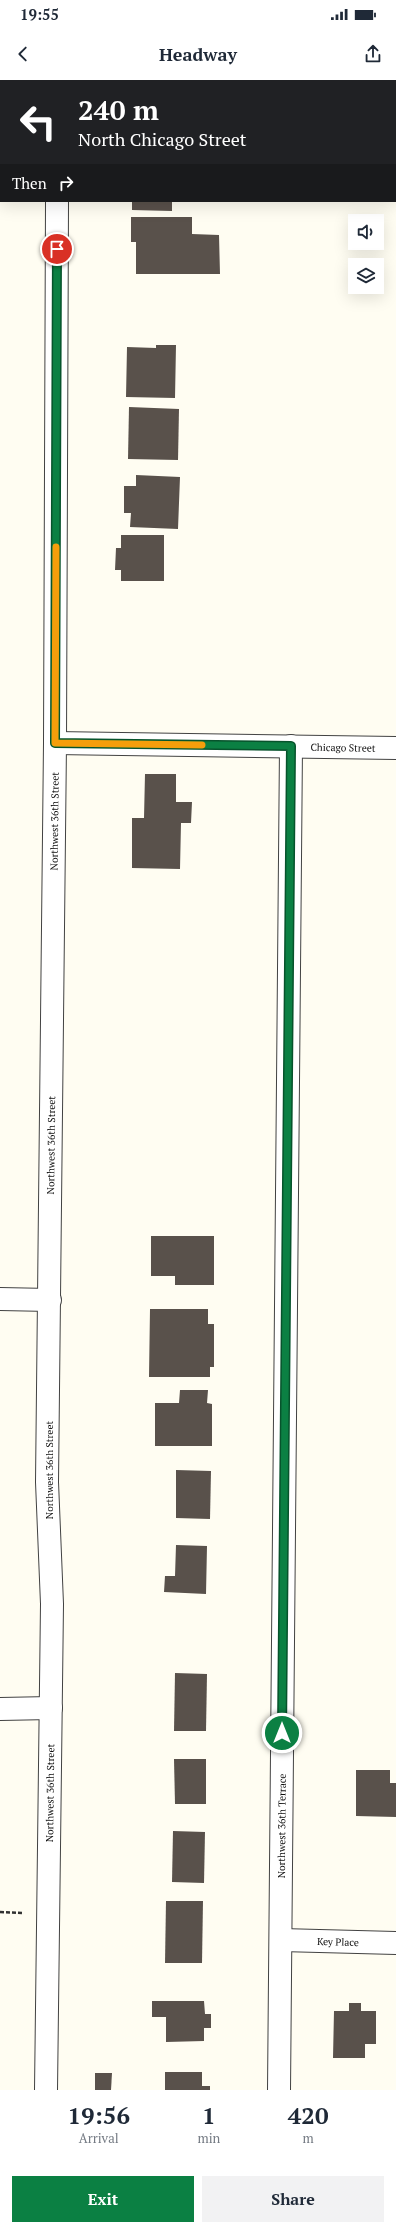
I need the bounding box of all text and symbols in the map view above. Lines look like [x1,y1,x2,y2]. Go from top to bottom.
text: 19:55 [20,4,59,24]
text: Headway [159,42,237,66]
icon: back [12,43,34,65]
icon: share [362,43,384,65]
text: 240 m [78,91,159,128]
icon: left [12,96,64,148]
text: North Chicago Street [78,127,247,151]
icon: right [55,172,77,194]
text: Then [12,173,47,193]
map controls [348,214,384,294]
button: sound [348,214,384,250]
pin [40,232,74,266]
icon: arrive [46,238,68,260]
button: layers [348,258,384,294]
street label: Chicago Street [310,741,376,755]
street label: Northwest 36th Street [48,772,62,870]
street label: Northwest 36th Street [44,1096,58,1194]
street label: Northwest 36th Street [43,1421,56,1519]
position arrow [261,1712,303,1754]
street label: Northwest 36th Street [43,1743,57,1842]
street label: Northwest 36th Terrace [275,1774,289,1878]
street label: Key Place [317,1935,359,1949]
text: 19:56 [67,2099,130,2131]
text: 1 [202,2099,216,2131]
text: 420 [288,2099,328,2131]
text: Arrival [79,2129,119,2147]
text: min [197,2129,220,2147]
text: m [303,2129,314,2147]
button: Exit [12,2176,194,2222]
button: Share [202,2176,384,2222]

